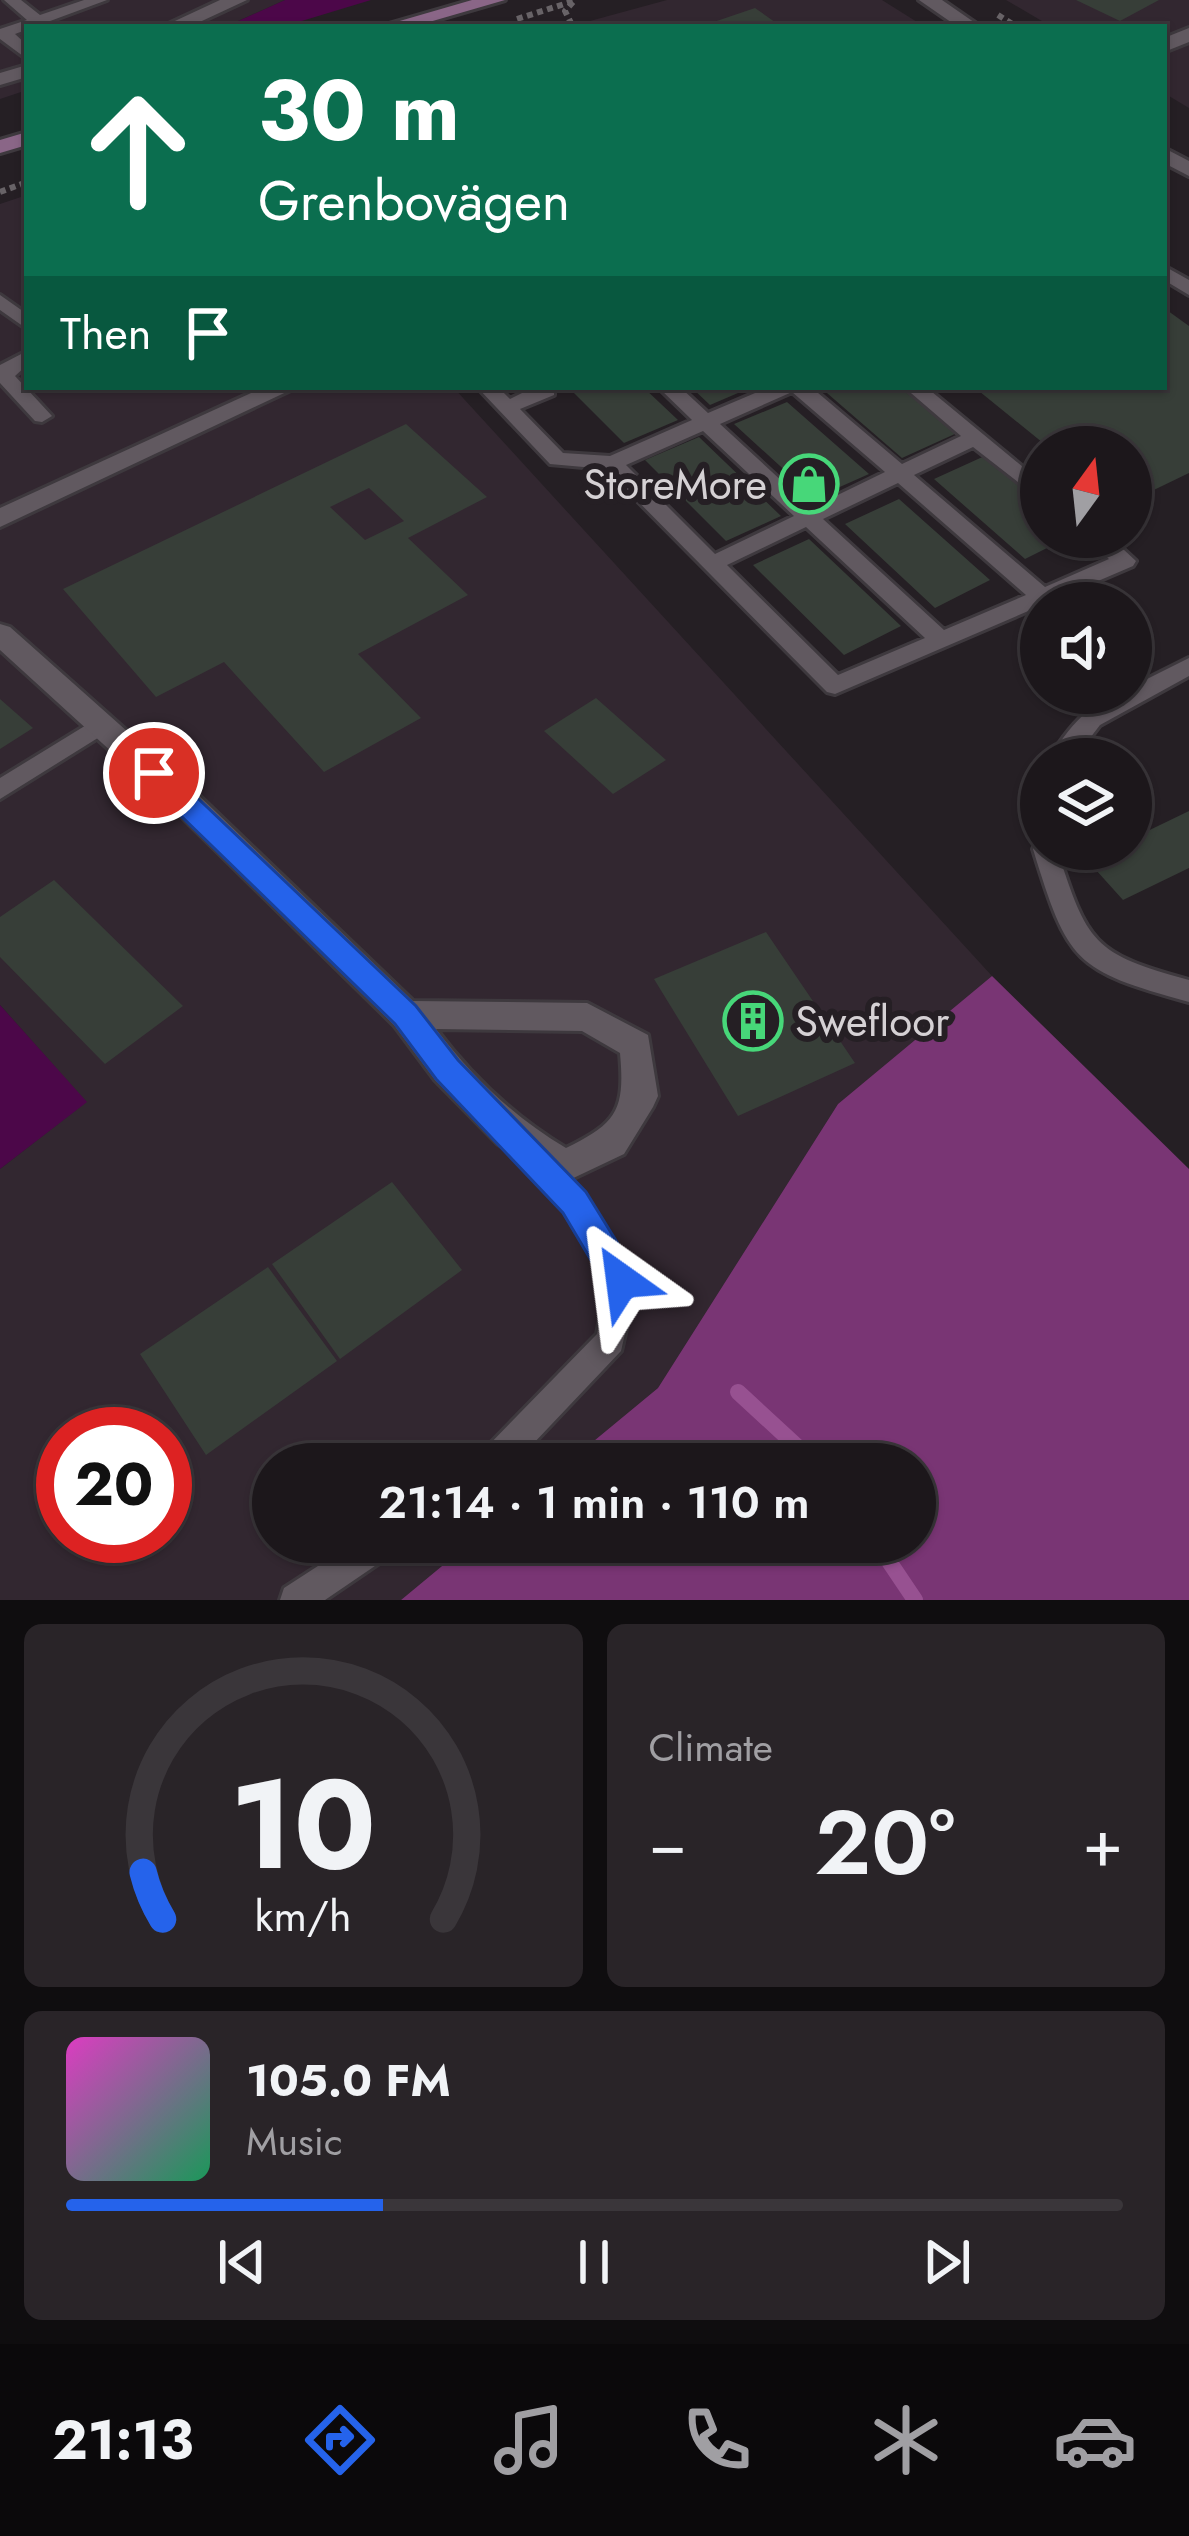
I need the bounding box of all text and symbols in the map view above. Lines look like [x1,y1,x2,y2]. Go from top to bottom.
text: 30 m [258,50,460,172]
icon: ahead [60,72,216,228]
text: Grenbovägen [258,162,570,240]
icon: arrive [175,300,241,366]
text: Then [60,301,151,366]
north arrow [1020,426,1152,558]
map controls [1020,426,1152,870]
shop icon: StoreMore [778,453,840,515]
place label: StoreMore [583,454,767,515]
button: sound [1020,582,1152,714]
pin [103,722,205,824]
button: layers [1020,738,1152,870]
icon: arrive [121,740,187,806]
building icon: Swefloor [722,990,784,1052]
place label: Swefloor [795,991,950,1052]
position arrow [559,1218,685,1344]
speed limit sign: 20 [36,1407,192,1563]
text: 21:14 · 1 min · 110 m [378,1470,810,1535]
text: Climate [649,1719,773,1776]
text: 10 [230,1734,376,1915]
text: 20° [815,1778,955,1908]
text: − [649,1795,687,1891]
text: + [1082,1795,1123,1891]
text: km/h [255,1884,352,1946]
text: 105.0 FM [246,2048,450,2113]
text: Music [246,2113,343,2170]
icon: previous [209,2229,275,2295]
icon: pause [561,2229,627,2295]
icon: next [914,2229,980,2295]
icon: directions [298,2398,382,2482]
icon: music [487,2398,571,2482]
icon: phone [675,2398,759,2482]
icon: climate [864,2398,948,2482]
icon: car [1053,2398,1137,2482]
text: 21:13 [52,2401,194,2479]

